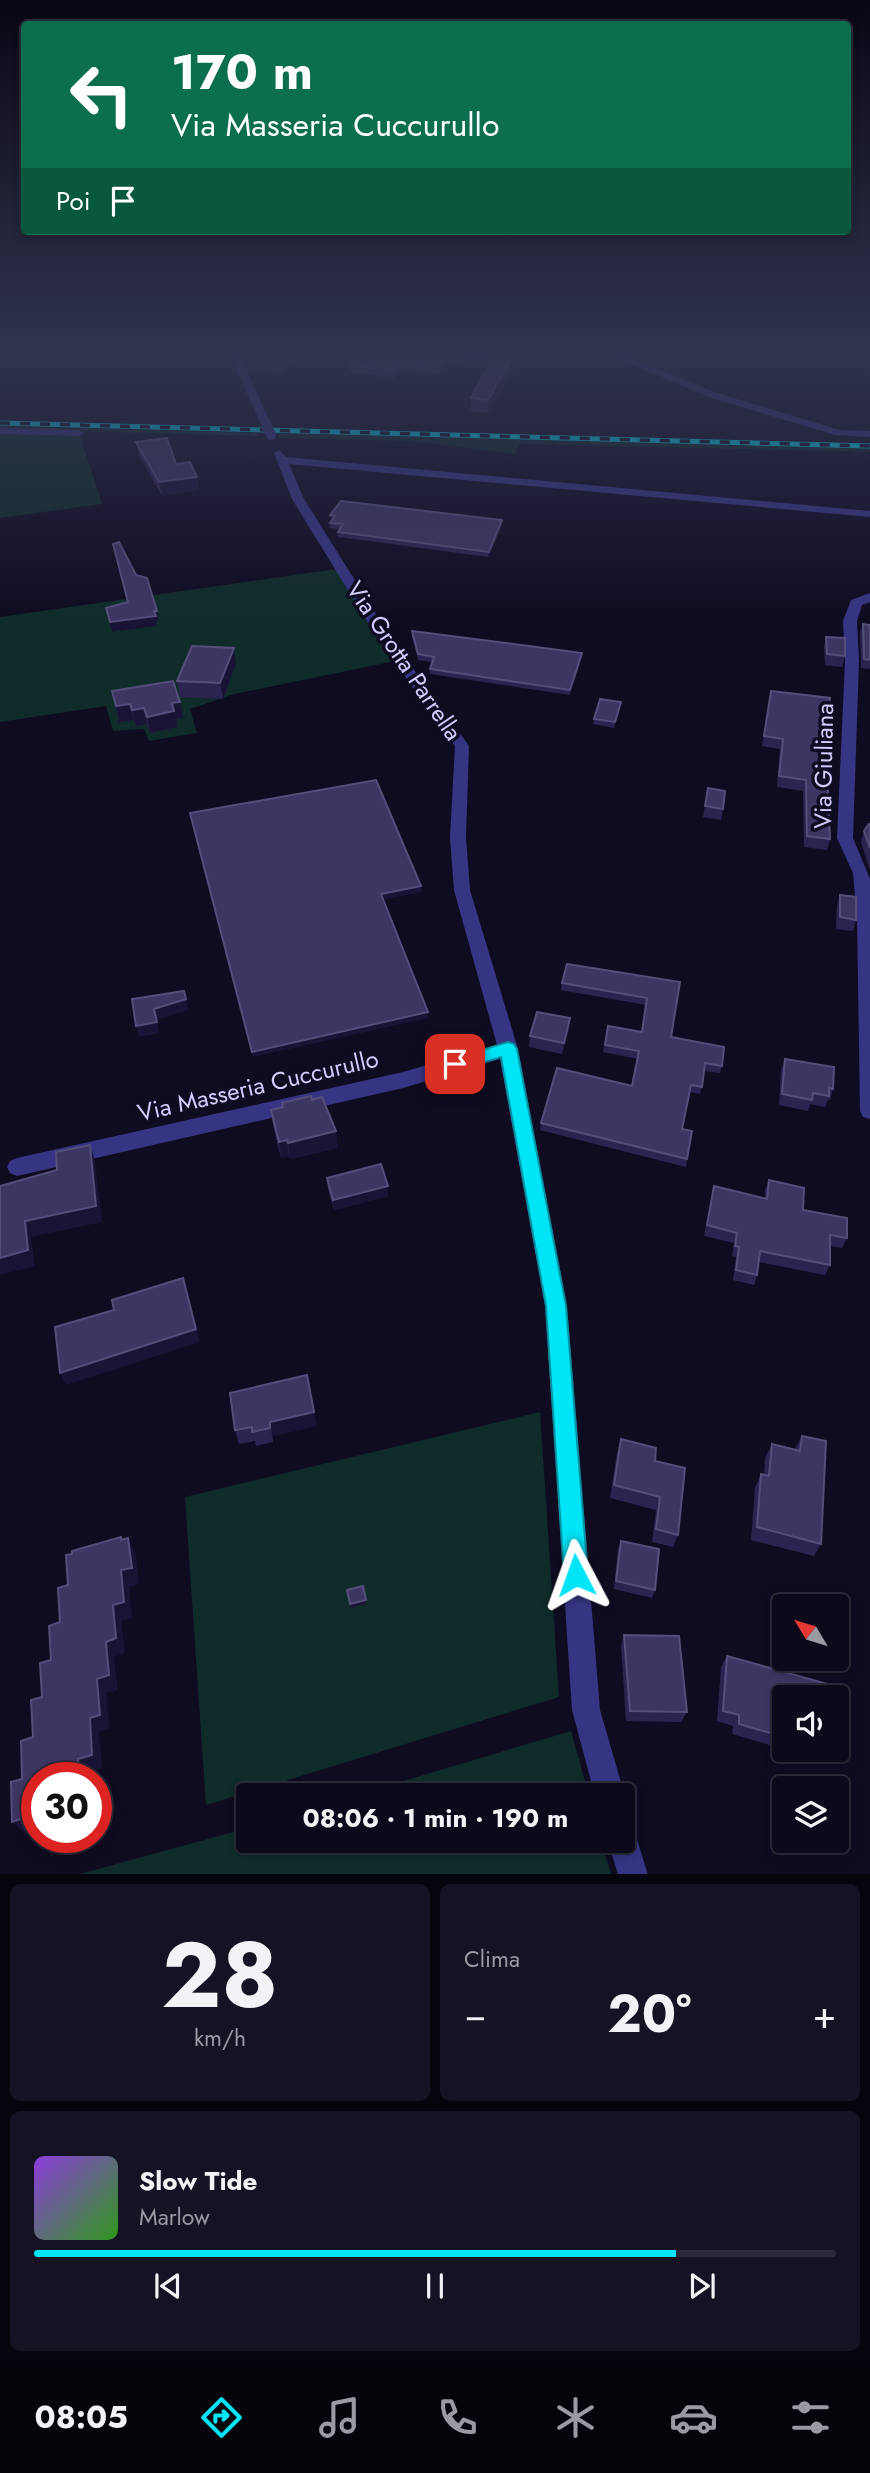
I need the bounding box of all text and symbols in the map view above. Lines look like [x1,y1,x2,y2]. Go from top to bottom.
text: 170 m [171,37,313,107]
icon: left [56,49,147,140]
text: Via Masseria Cuccurullo [171,102,499,148]
text: Poi [56,182,90,220]
icon: arrive [104,182,142,220]
street label: Via Grotta Parrella [338,574,471,747]
street label: Via Giuliana [805,703,842,829]
pin [425,1034,485,1094]
street label: Via Masseria Cuccurullo [134,1041,382,1130]
icon: arrive [436,1045,474,1083]
position arrow [539,1538,613,1612]
north arrow [772,1594,849,1671]
map controls [772,1594,849,1853]
button: sound [772,1685,849,1762]
speed limit sign: 30 [21,1762,112,1853]
button: layers [772,1776,849,1853]
text: 08:06 · 1 min · 190 m [303,1799,568,1837]
text: 28 [162,1910,278,2041]
text: Clima [464,1942,520,1976]
text: 20° [608,1976,692,2052]
text: − [464,1987,486,2042]
text: + [813,1987,836,2042]
text: km/h [194,2021,246,2055]
text: Slow Tide [139,2162,258,2200]
text: Marlow [139,2200,210,2234]
icon: previous [149,2267,187,2305]
icon: pause [416,2267,454,2305]
icon: next [683,2267,721,2305]
icon: directions [197,2393,246,2442]
icon: music [315,2393,364,2442]
icon: phone [433,2393,482,2442]
icon: climate [551,2393,600,2442]
icon: car [669,2393,718,2442]
icon: filters [786,2393,835,2442]
text: 08:05 [34,2394,128,2440]

